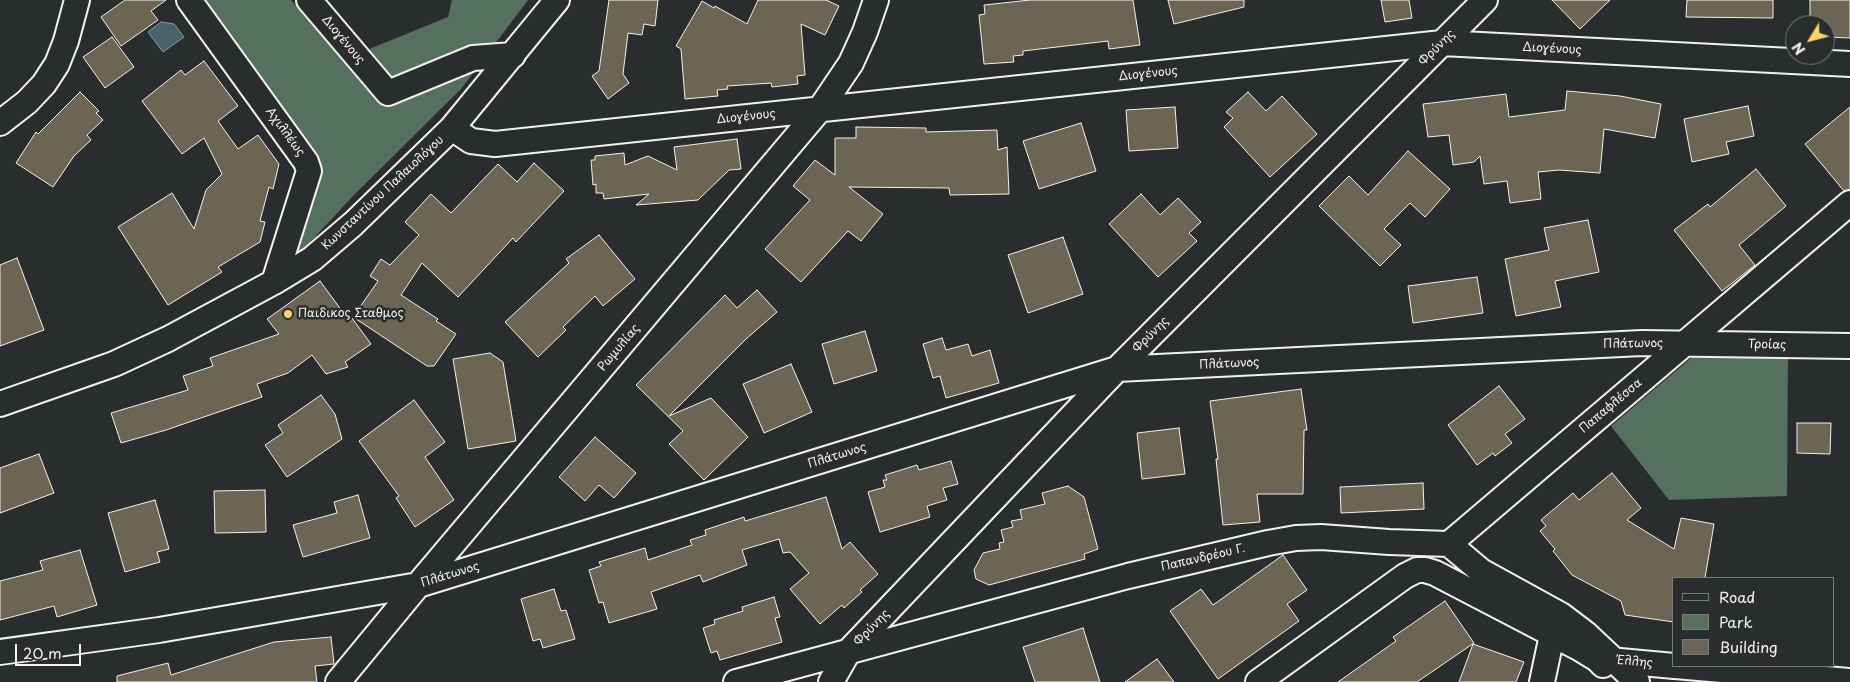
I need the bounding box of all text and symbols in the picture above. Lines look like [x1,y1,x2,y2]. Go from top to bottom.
street label: Διογένους [318,13,368,67]
north arrow [1785,15,1835,65]
street label: Φρύνης [1416,27,1458,69]
text: N [1787,38,1810,59]
street label: Διογένους [1522,40,1582,58]
street label: Διογένους [1118,64,1178,84]
street label: Αχιλλέως [262,105,308,159]
street label: Διογένους [716,107,776,127]
street label: Κωνσταντίνου Παλαιολόγου [319,133,447,253]
place label: Παιδικος Σταθμος [298,307,404,321]
marker: Παιδικος Σταθμος [282,308,294,320]
street label: Φρύνης [1130,314,1172,356]
street label: Ρωμυλίας [595,321,643,375]
street label: Πλάτωνος [1603,336,1663,352]
street label: Τροίας [1748,337,1786,353]
street label: Πλάτωνος [1198,355,1260,373]
street label: Παπαφλέσσα [1577,376,1645,436]
street label: Πλάτωνος [806,440,868,472]
street label: Παπανδρέου Γ. [1160,541,1246,575]
street label: Πλάτωνος [419,559,481,591]
legend [1672,577,1835,667]
text: Road [1719,585,1755,608]
street label: Φρύνης [851,607,893,649]
text: Park [1719,610,1753,633]
scale bar [18,634,84,666]
text: Building [1719,635,1778,658]
text: 20 m [23,641,62,664]
street label: Έλλης [1617,653,1653,671]

